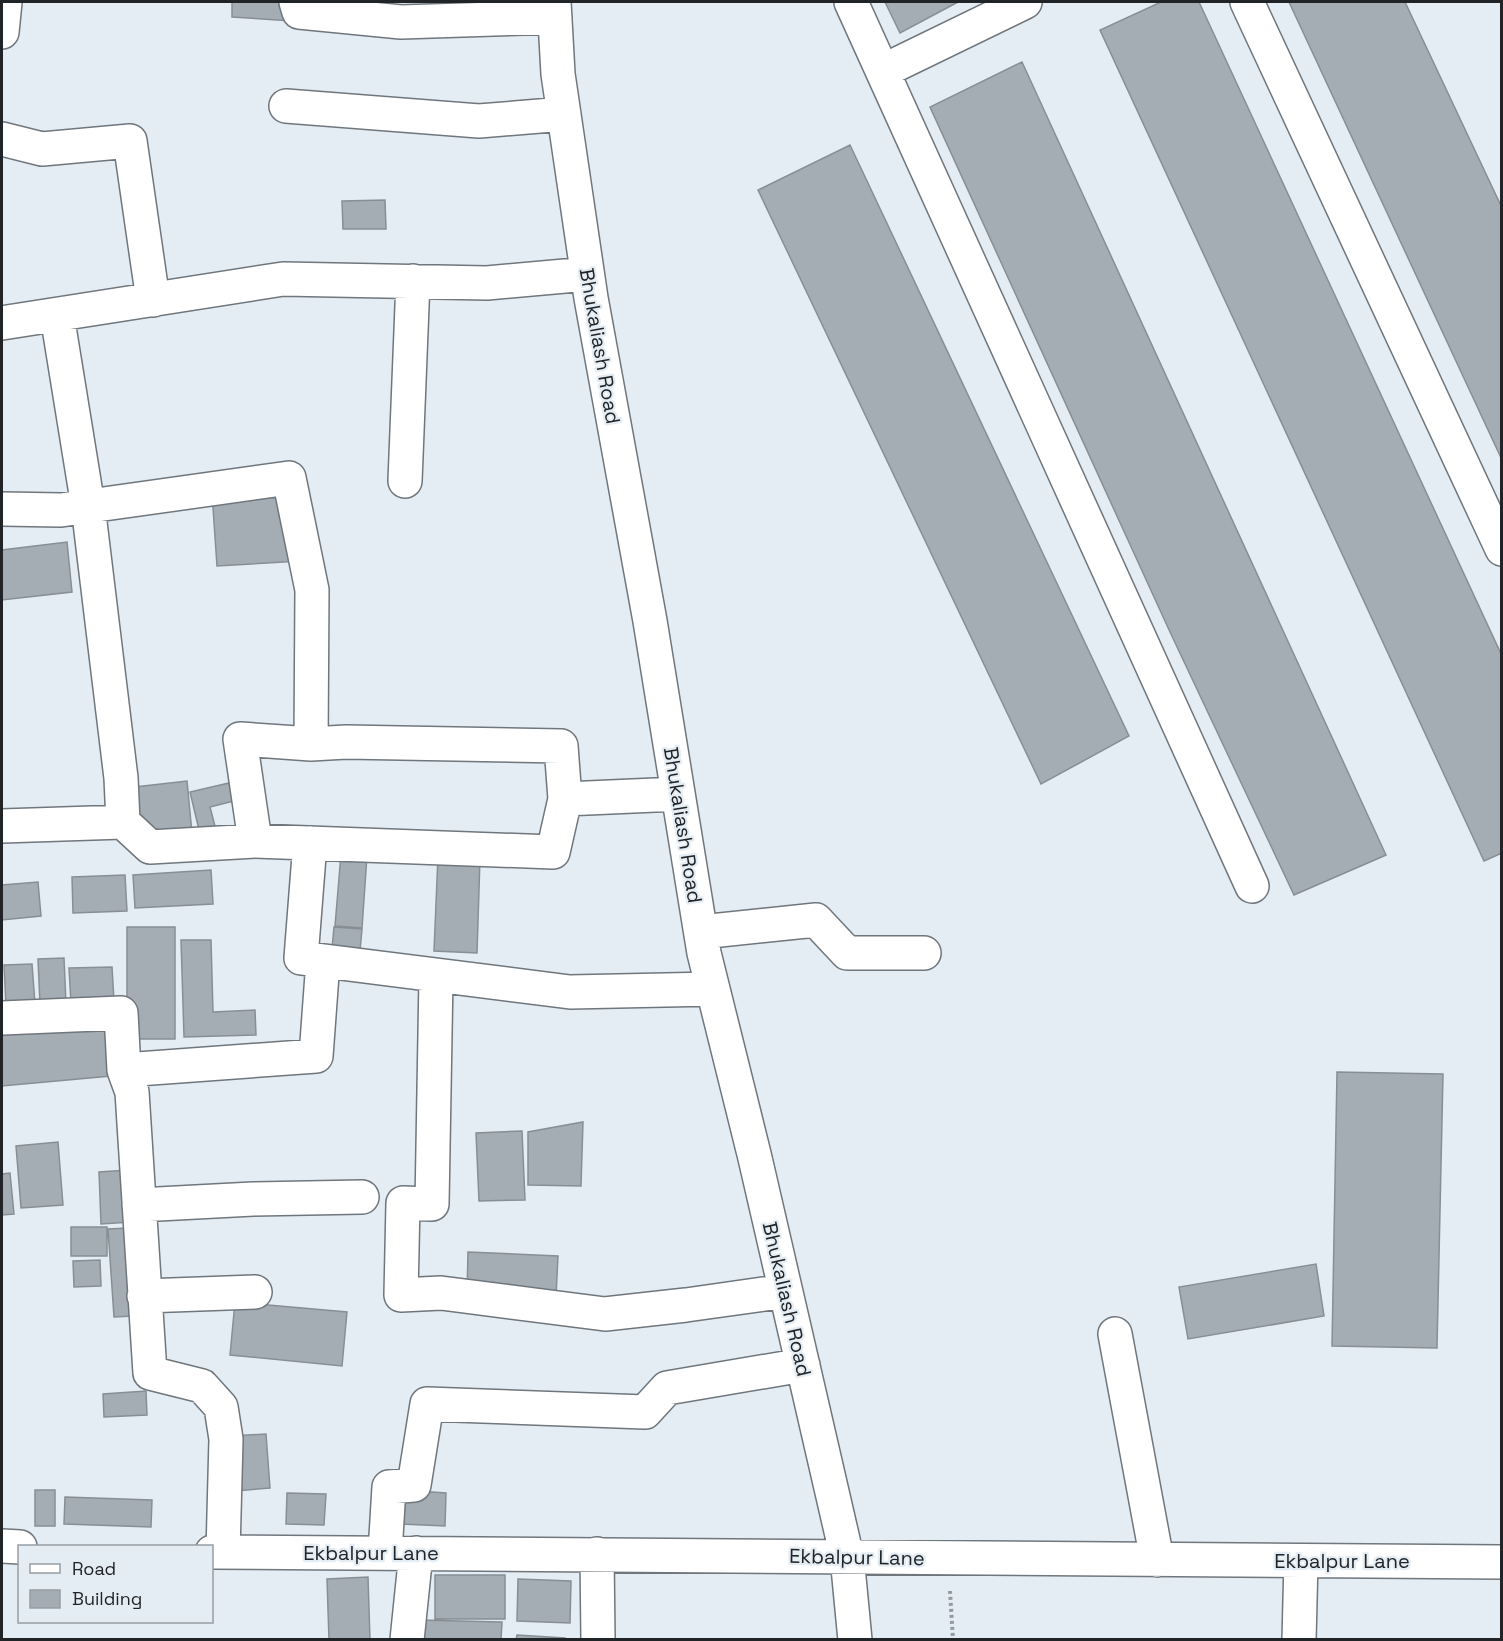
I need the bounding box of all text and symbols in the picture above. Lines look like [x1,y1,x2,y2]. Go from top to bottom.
street label: Bhukaliash Road [573,266,627,426]
street label: Bhukaliash Road [658,745,708,905]
street label: Bhukaliash Road [757,1219,817,1379]
street label: Ekbalpur Lane [303,1540,439,1566]
street label: Ekbalpur Lane [789,1543,925,1571]
legend [18,1545,213,1623]
street label: Ekbalpur Lane [1274,1548,1410,1574]
text: Road [72,1557,116,1580]
text: Building [72,1587,142,1610]

